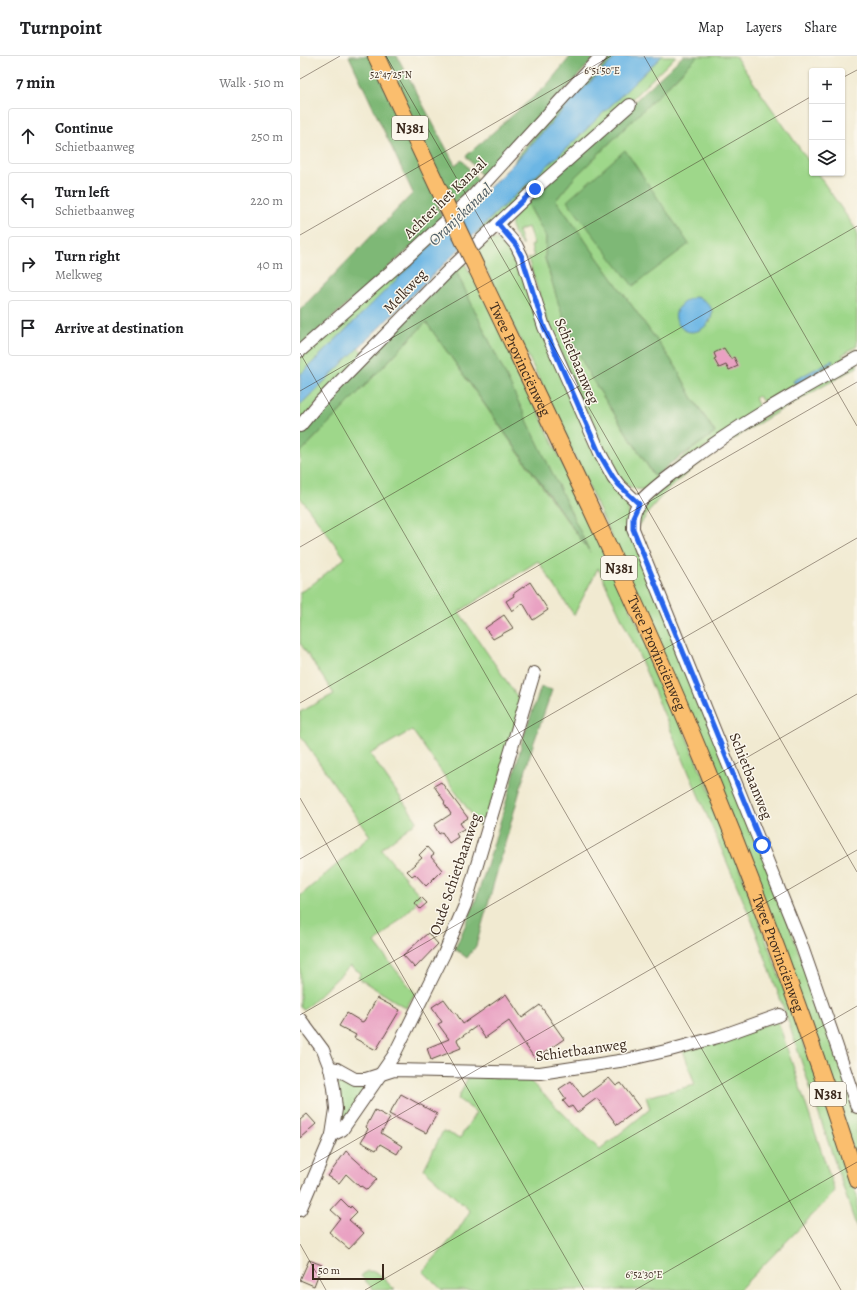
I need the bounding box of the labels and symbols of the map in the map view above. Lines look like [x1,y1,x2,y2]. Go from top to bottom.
text: 6°51'50"E [584,64,620,77]
text: 52°47'25"N [370,68,412,81]
road number: N381 [392,116,428,140]
street label: Achter het Kanaal [398,153,491,243]
water label: Oranjekanaal [424,178,498,251]
route end [526,180,544,198]
street label: Melkweg [379,264,432,318]
street label: Twee Provinciënweg [484,299,556,420]
street label: Schietbaanweg [550,315,604,408]
road number: N381 [601,556,637,580]
street label: Twee Provinciënweg [622,592,691,714]
street label: Schietbaanweg [725,730,778,823]
street label: Oude Schietbaanweg [425,810,485,938]
route start [753,836,771,854]
street label: Twee Provinciënweg [747,892,809,1015]
street label: Schietbaanweg [534,1034,628,1066]
road number: N381 [810,1082,846,1106]
scale bar [312,1262,384,1281]
text: 6°52'30"E [626,1268,662,1281]

